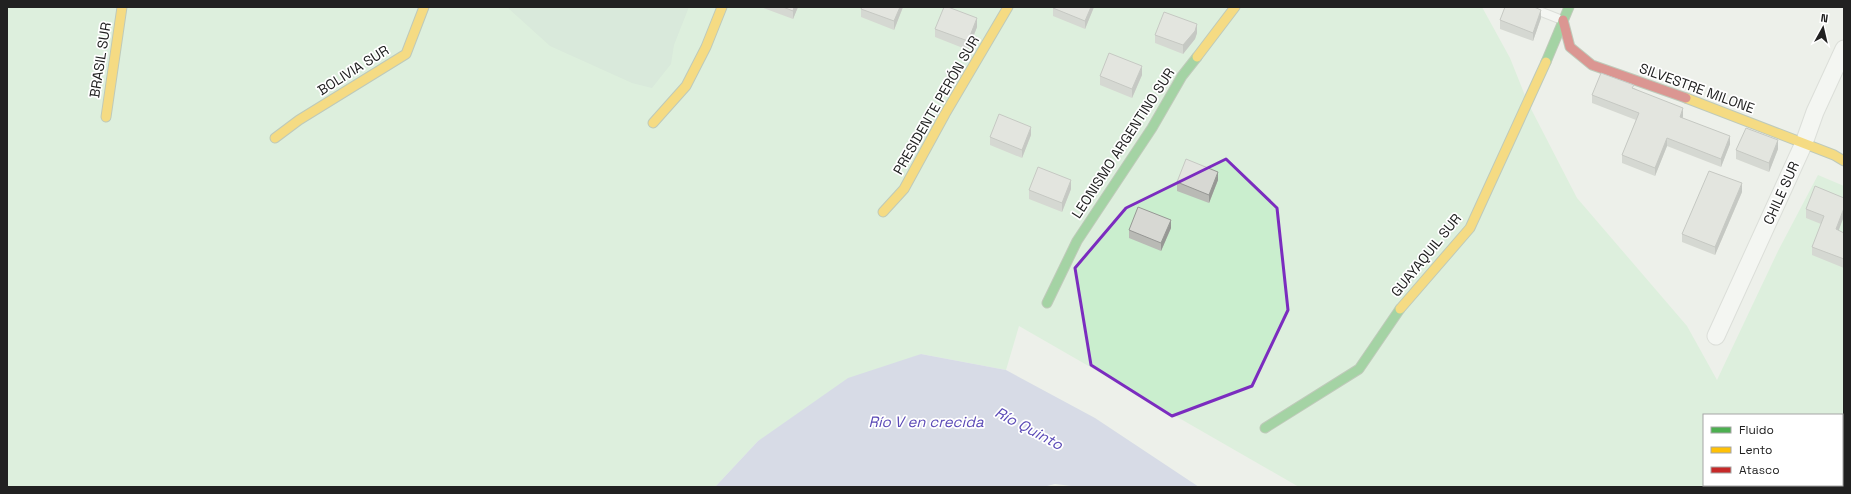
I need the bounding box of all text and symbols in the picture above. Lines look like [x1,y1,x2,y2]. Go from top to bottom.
north arrow [1803,8,1843,48]
text: N [1820,11,1829,26]
street label: BRASIL SUR [85,21,115,99]
street label: PRESIDENTE PERÓN SUR [889,32,983,178]
street label: BOLIVIA SUR [314,41,392,99]
street label: SILVESTRE MILONE [1637,59,1757,117]
street label: LEONISMO ARGENTINO SUR [1068,64,1179,222]
street label: CHILE SUR [1759,158,1803,227]
street label: GUAYAQUIL SUR [1387,210,1465,300]
water label: Río Quinto [992,402,1067,454]
water label: Río V en crecida [868,412,984,431]
legend [1703,414,1843,486]
text: Fluido [1739,422,1774,438]
text: Lento [1739,442,1773,458]
text: Atasco [1739,462,1780,478]

